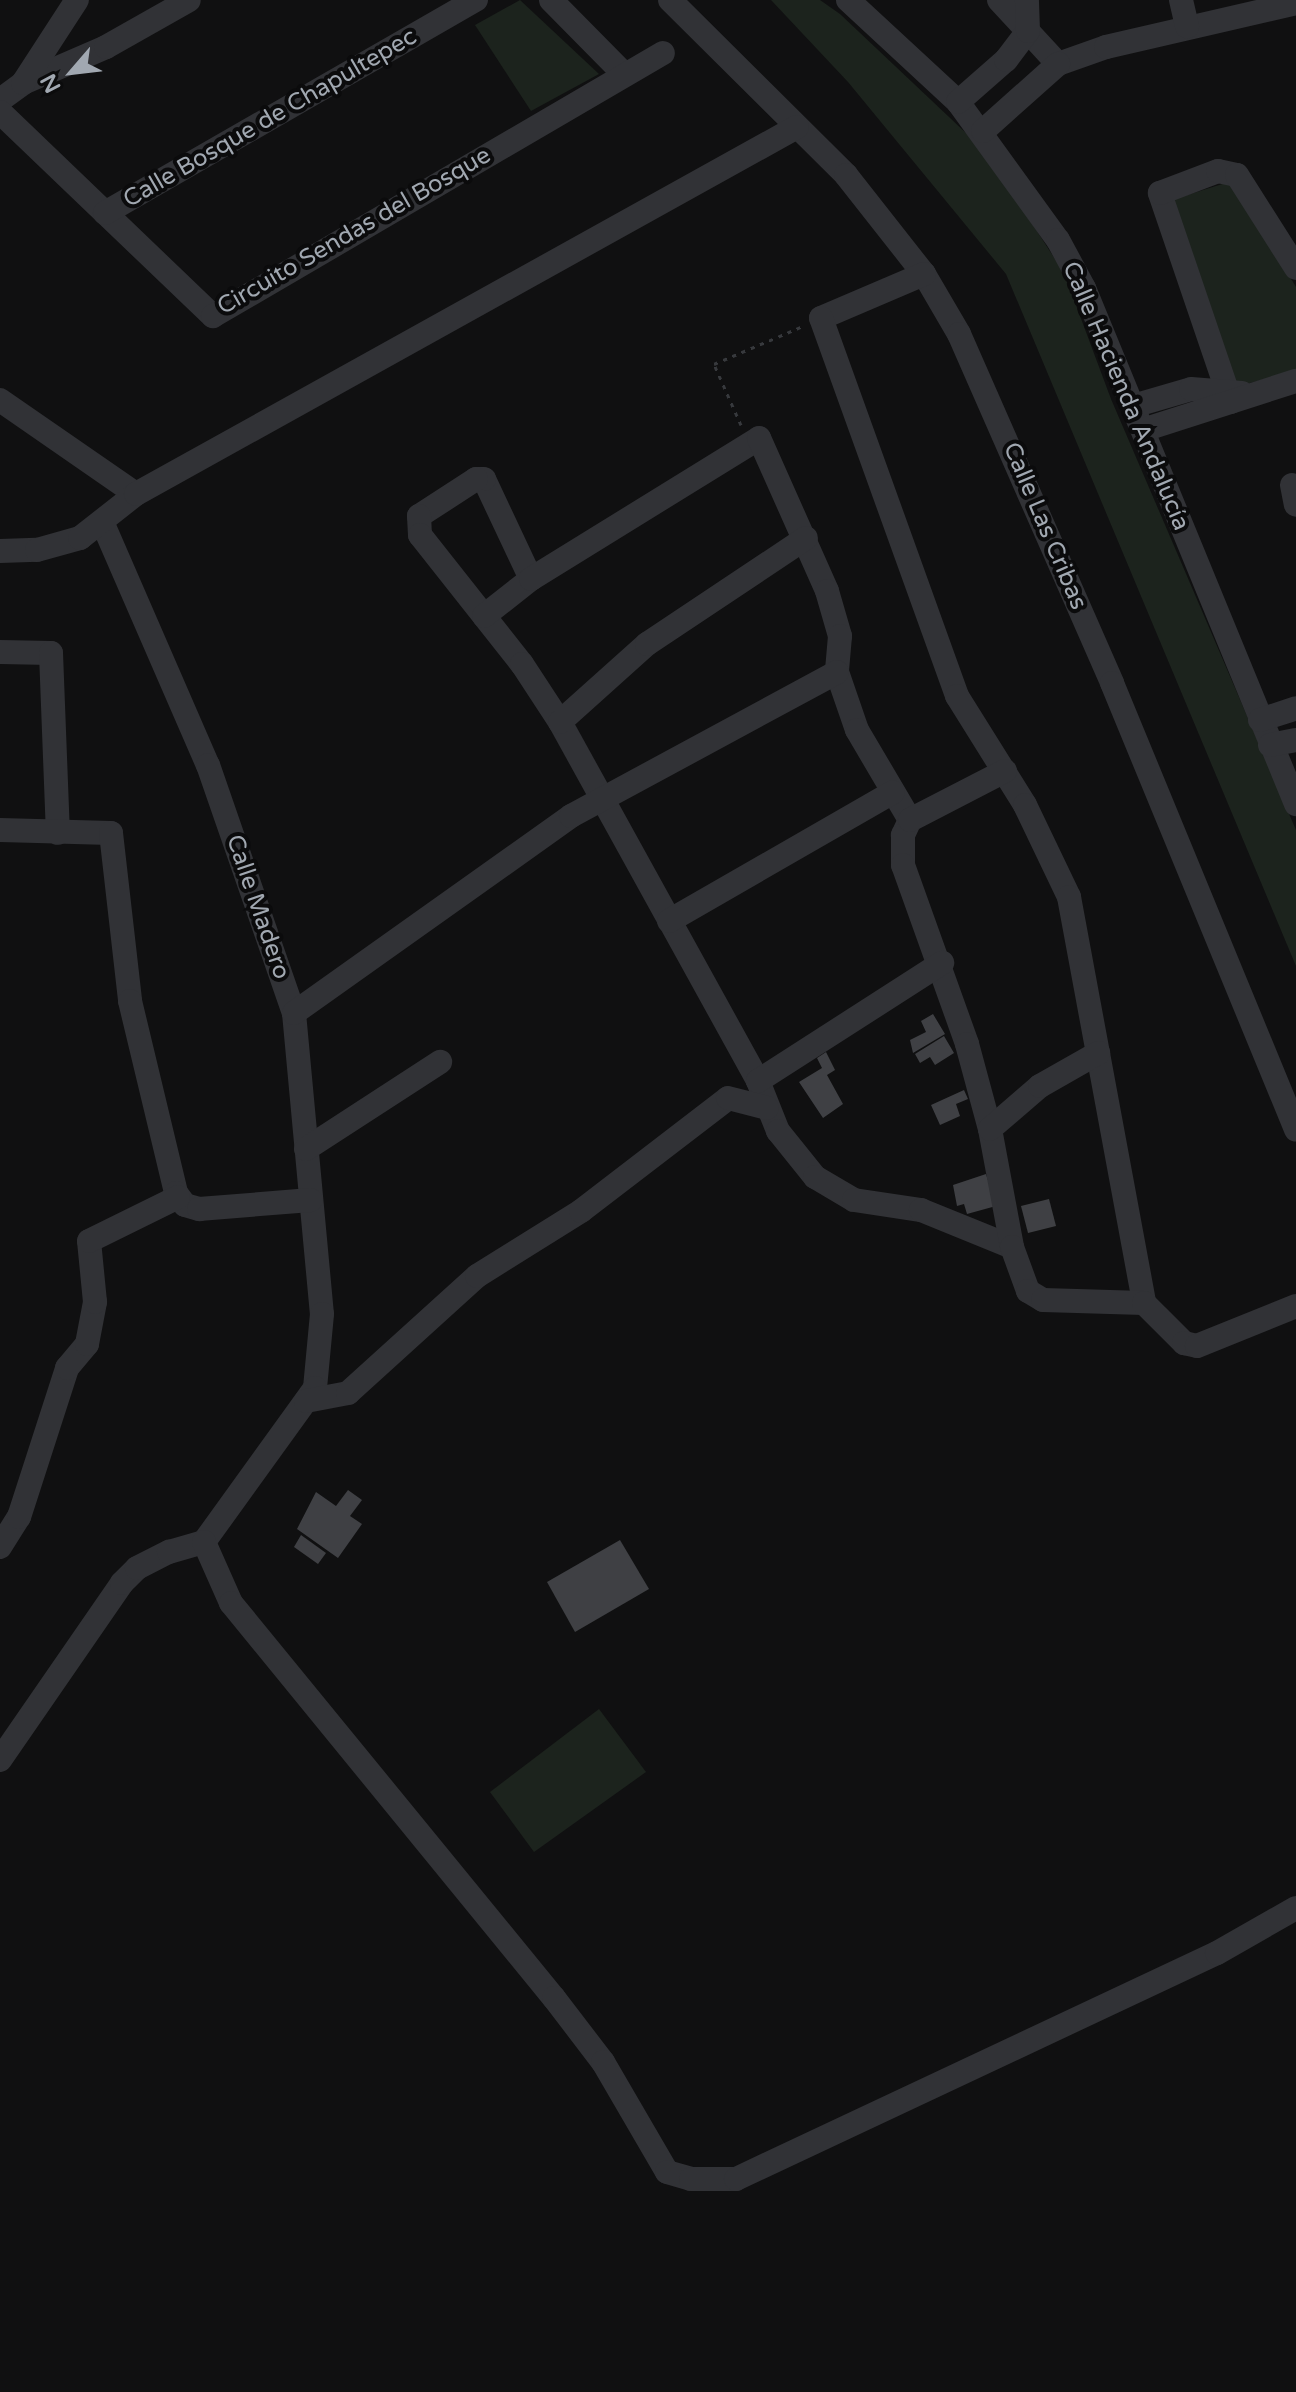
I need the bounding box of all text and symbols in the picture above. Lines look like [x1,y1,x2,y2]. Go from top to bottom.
street label: Calle Bosque de Chapultepec [118,22,422,214]
north arrow [32,32,112,112]
text: N [35,69,66,97]
street label: Circuito Sendas del Bosque [212,141,496,321]
street label: Calle Hacienda Andalucía [1056,257,1196,535]
street label: Calle Las Cribas [997,438,1093,614]
street label: Calle Madero [220,831,296,983]

